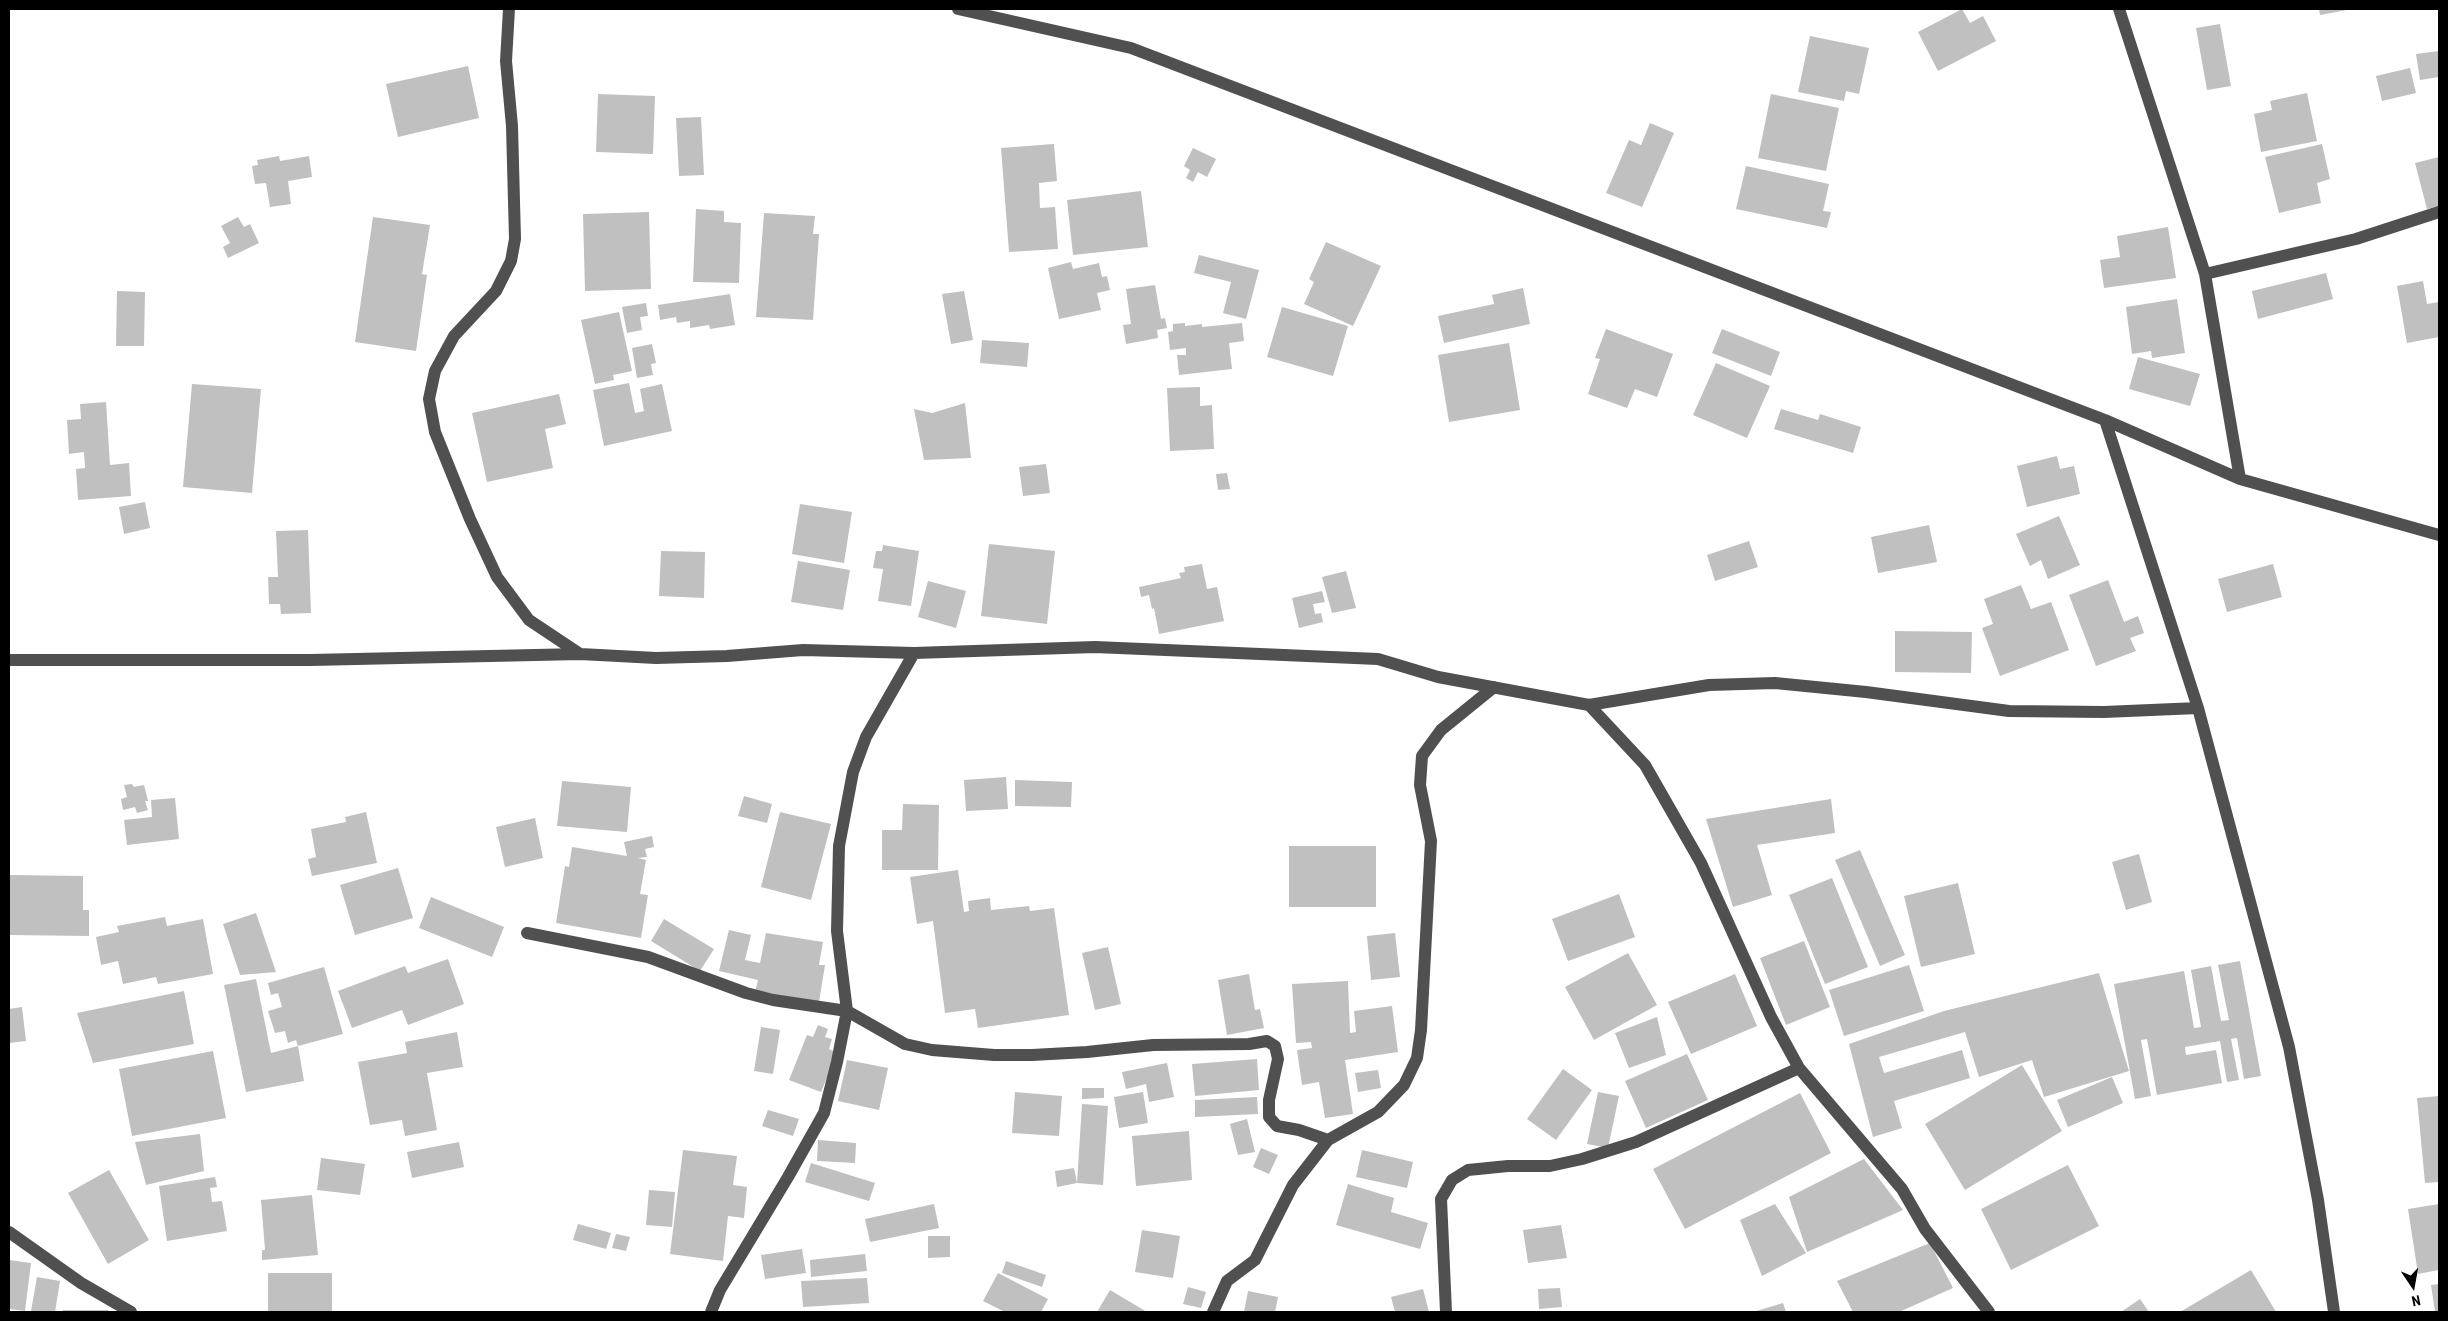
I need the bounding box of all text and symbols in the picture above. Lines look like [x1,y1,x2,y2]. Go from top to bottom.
north arrow [2388,1261,2438,1311]
text: N [2410,1292,2422,1309]

